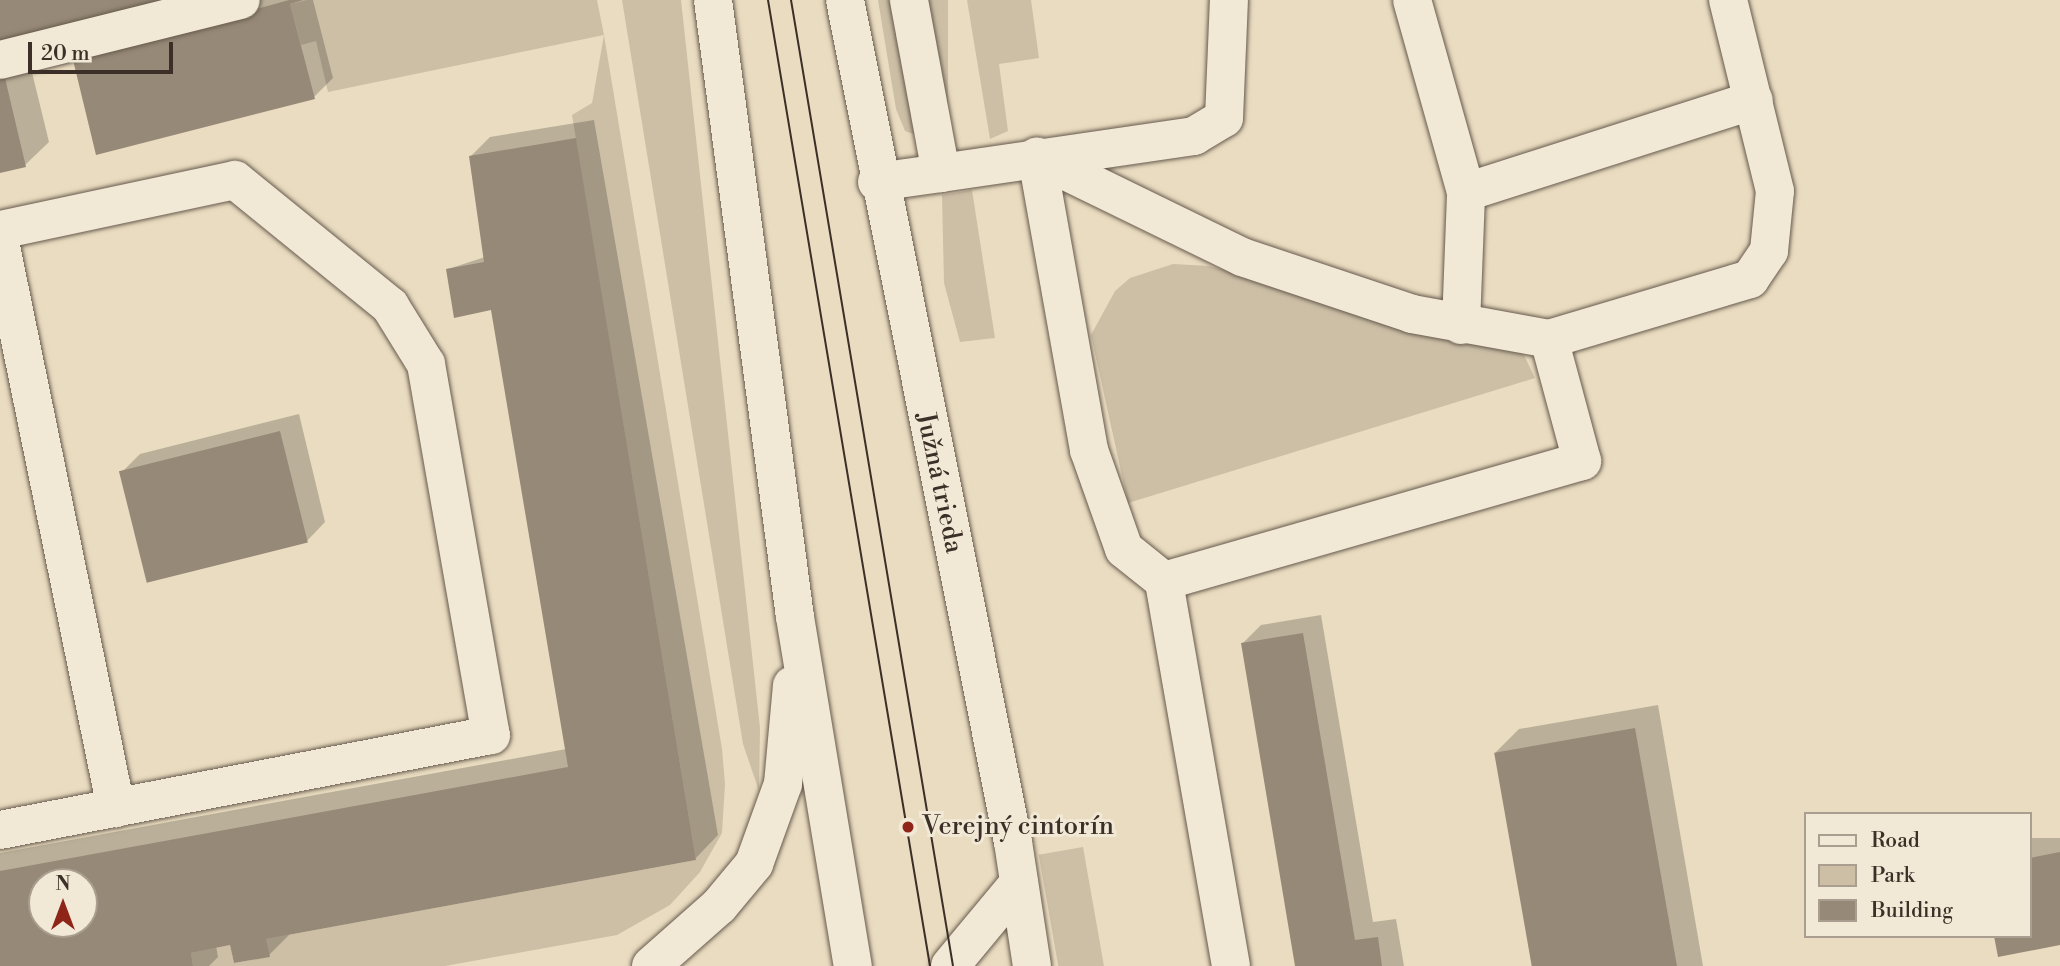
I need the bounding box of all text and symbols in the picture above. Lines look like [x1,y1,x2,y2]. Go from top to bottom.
scale bar [32,28,177,72]
text: 20 m [41,41,90,67]
street label: Južná trieda [909,410,969,556]
place label: Verejný cintorín [922,811,1114,843]
legend [1804,812,2032,938]
marker: Verejný cintorín [900,819,916,835]
text: Road [1871,828,1920,854]
text: Park [1871,863,1915,889]
north arrow [28,868,98,938]
text: N [55,872,71,896]
text: Building [1871,898,1953,924]

